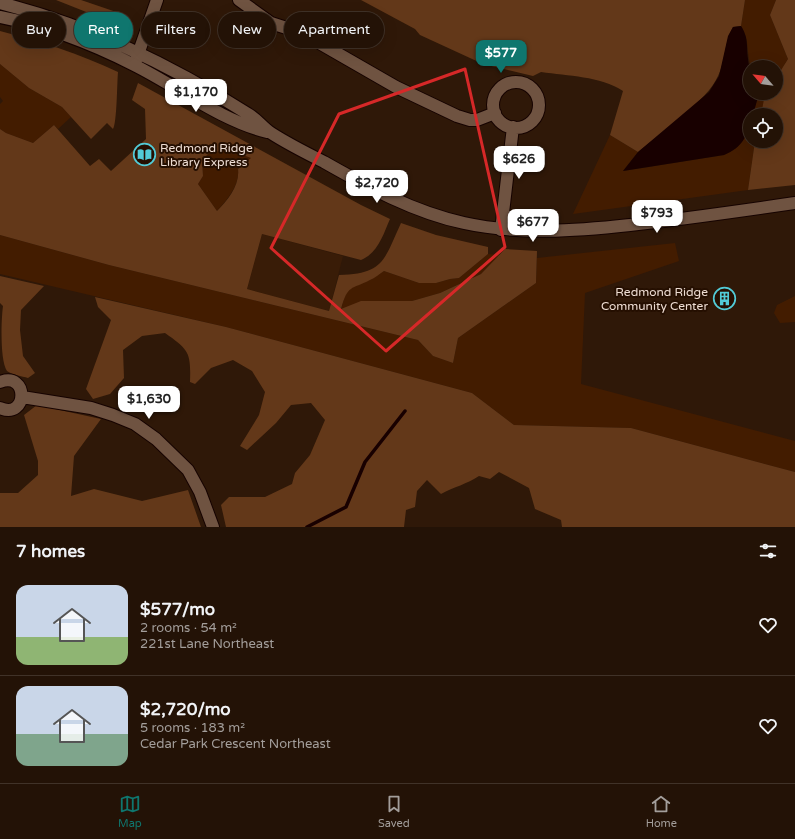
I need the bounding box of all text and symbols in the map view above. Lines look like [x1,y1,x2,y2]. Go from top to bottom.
chip: Buy [12,12,66,48]
chip: Rent [74,12,133,48]
chip: Filters [141,12,210,48]
chip: New [218,12,276,48]
chip: Apartment [284,12,384,48]
pin: $577 [477,40,525,74]
text: $577 [485,45,517,61]
north arrow [743,60,783,100]
map controls [743,60,783,148]
pin: $1,170 [163,79,229,113]
text: $1,170 [174,84,218,100]
button: locate [743,108,783,148]
place label: Redmond Ridge Library Express [160,141,253,169]
library icon: Redmond Ridge Library Express [132,142,158,168]
pin: $626 [495,146,543,180]
text: $626 [503,151,535,167]
pin: $2,720 [344,170,410,204]
text: $2,720 [355,175,399,191]
pin: $793 [633,200,681,234]
text: $793 [641,205,673,221]
pin: $677 [509,209,557,243]
text: $677 [517,214,549,230]
place label: Redmond Ridge Community Center [601,285,708,313]
building icon: Redmond Ridge Community Center [711,286,737,312]
pin: $1,630 [116,386,182,420]
text: $1,630 [127,391,171,407]
icon: filters [757,540,779,562]
text: 7 homes [16,541,85,562]
text: $577/mo [140,599,215,620]
icon: home [48,601,96,649]
icon: heart [757,614,779,636]
text: 2 rooms · 54 m² [140,620,237,636]
text: 221st Lane Northeast [140,636,274,652]
text: $2,720/mo [140,699,231,720]
icon: home [48,702,96,750]
icon: heart [757,715,779,737]
text: 5 rooms · 183 m² [140,720,245,736]
text: Cedar Park Crescent Northeast [140,736,331,752]
tab: Map [118,793,142,830]
tab: Saved [378,793,410,830]
tab: Home [646,793,677,830]

